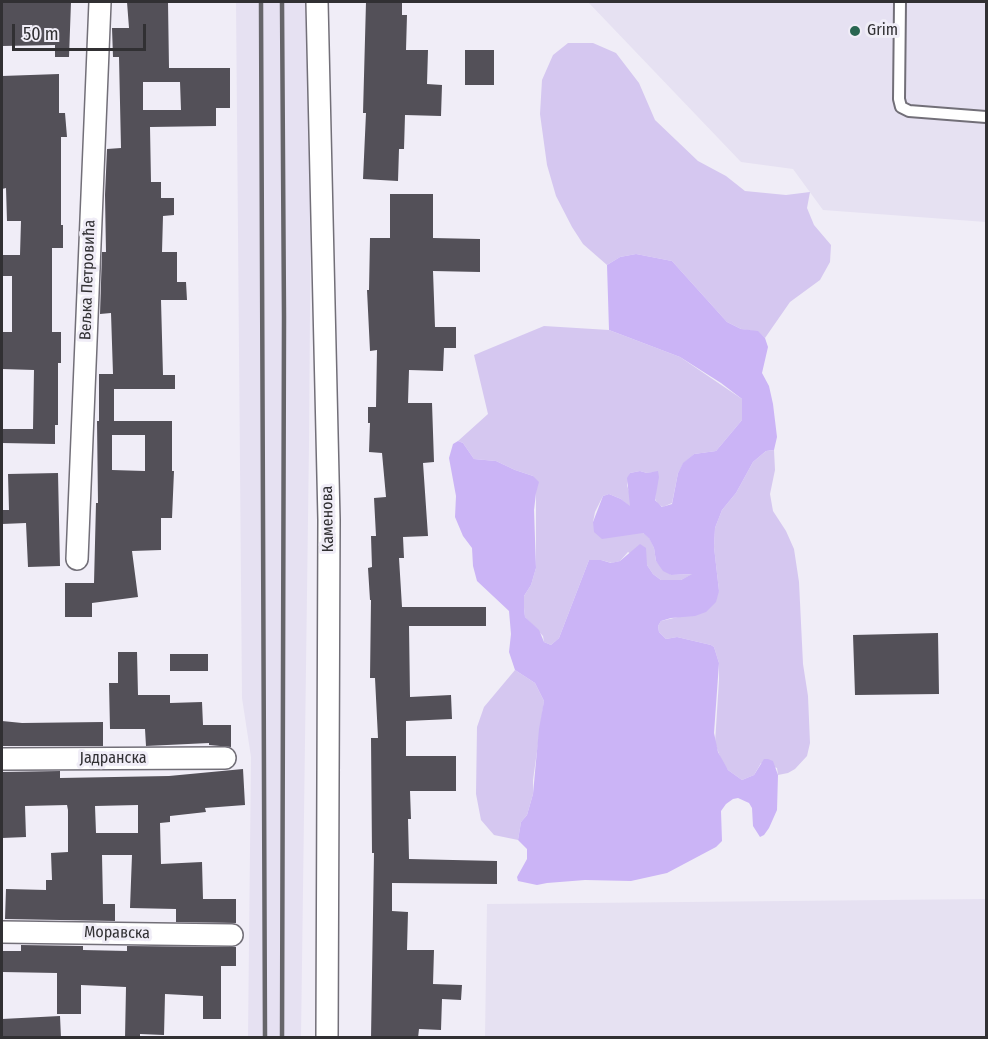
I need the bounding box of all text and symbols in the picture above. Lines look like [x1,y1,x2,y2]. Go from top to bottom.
scale bar [15,12,148,50]
place label: Grim [867,21,898,41]
text: 50 m [23,23,59,45]
marker: Grim [848,24,862,38]
street label: Вељка Петровића [76,220,100,340]
street label: Каменова [318,486,338,552]
street label: Јадранска [80,749,146,769]
street label: Моравска [84,923,150,943]

